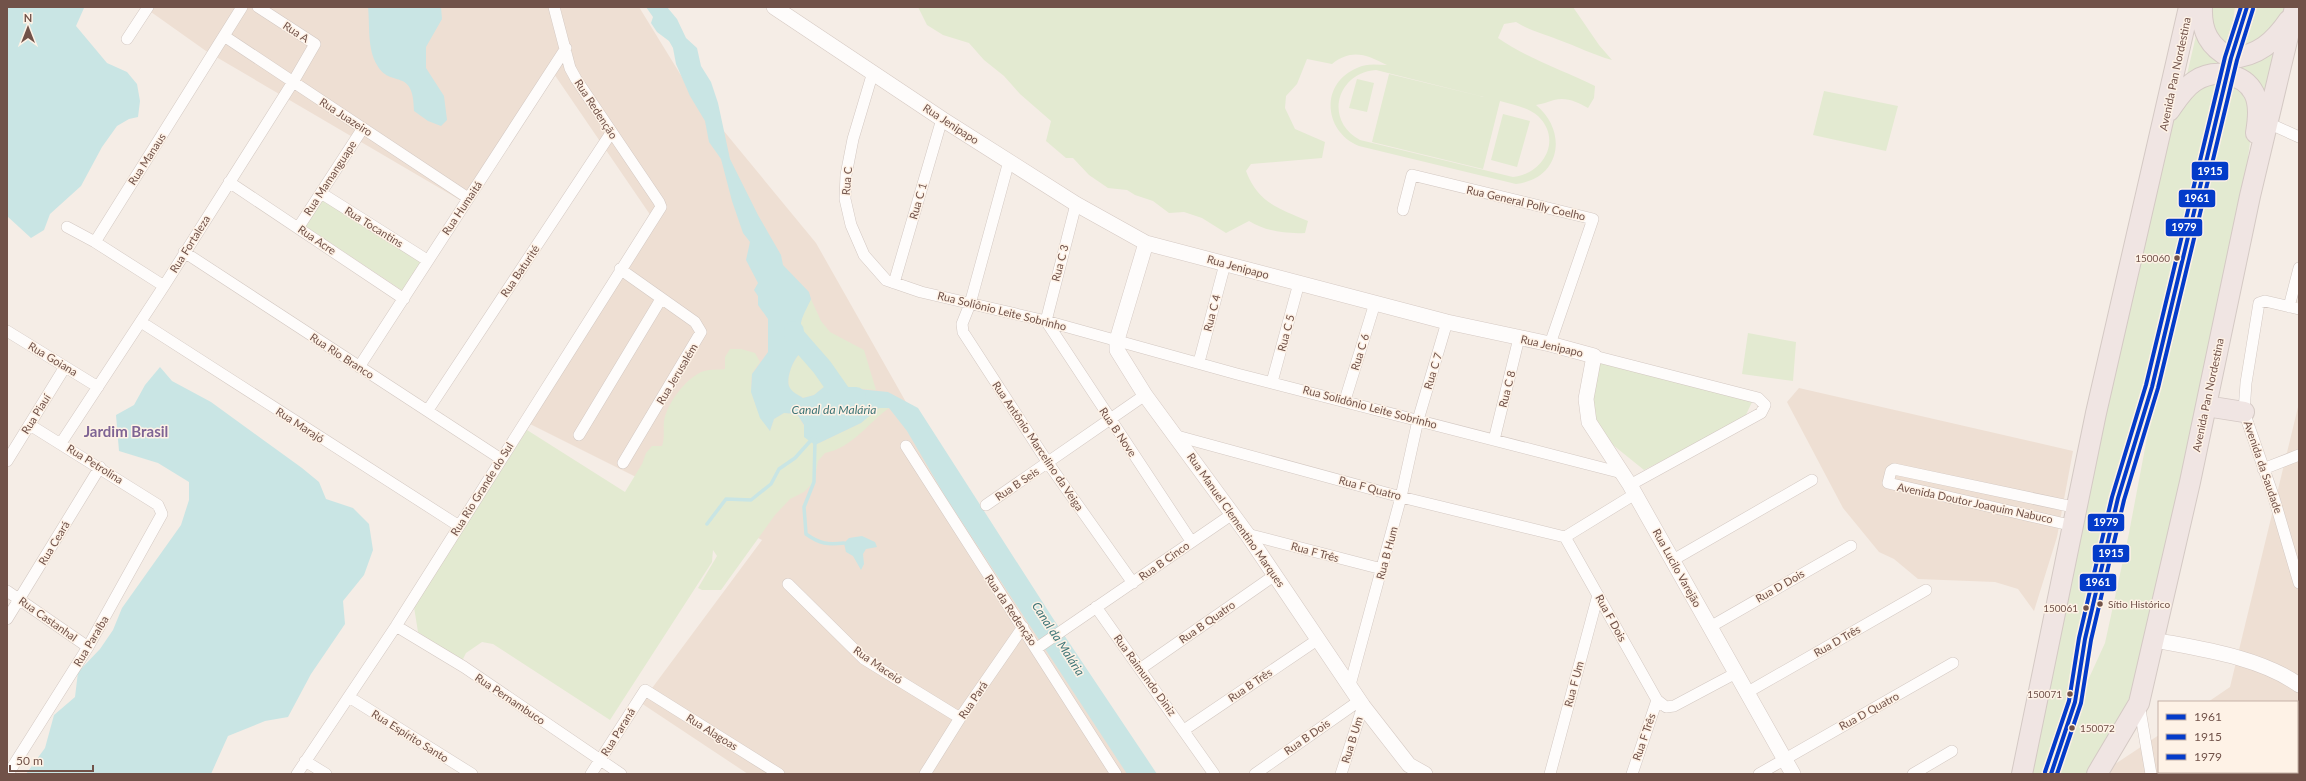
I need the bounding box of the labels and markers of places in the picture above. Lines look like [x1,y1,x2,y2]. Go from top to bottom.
place label: 150060 [2135,252,2170,264]
marker: 150060 [2172,253,2182,263]
place label: Sítio Histórico [2108,598,2170,610]
marker: Sítio Histórico [2095,599,2105,609]
place label: 150061 [2043,602,2078,614]
marker: 150061 [2081,603,2091,613]
place label: 150071 [2027,688,2062,700]
marker: 150071 [2065,689,2075,699]
place label: 150072 [2080,722,2115,734]
marker: 150072 [2067,723,2077,733]

